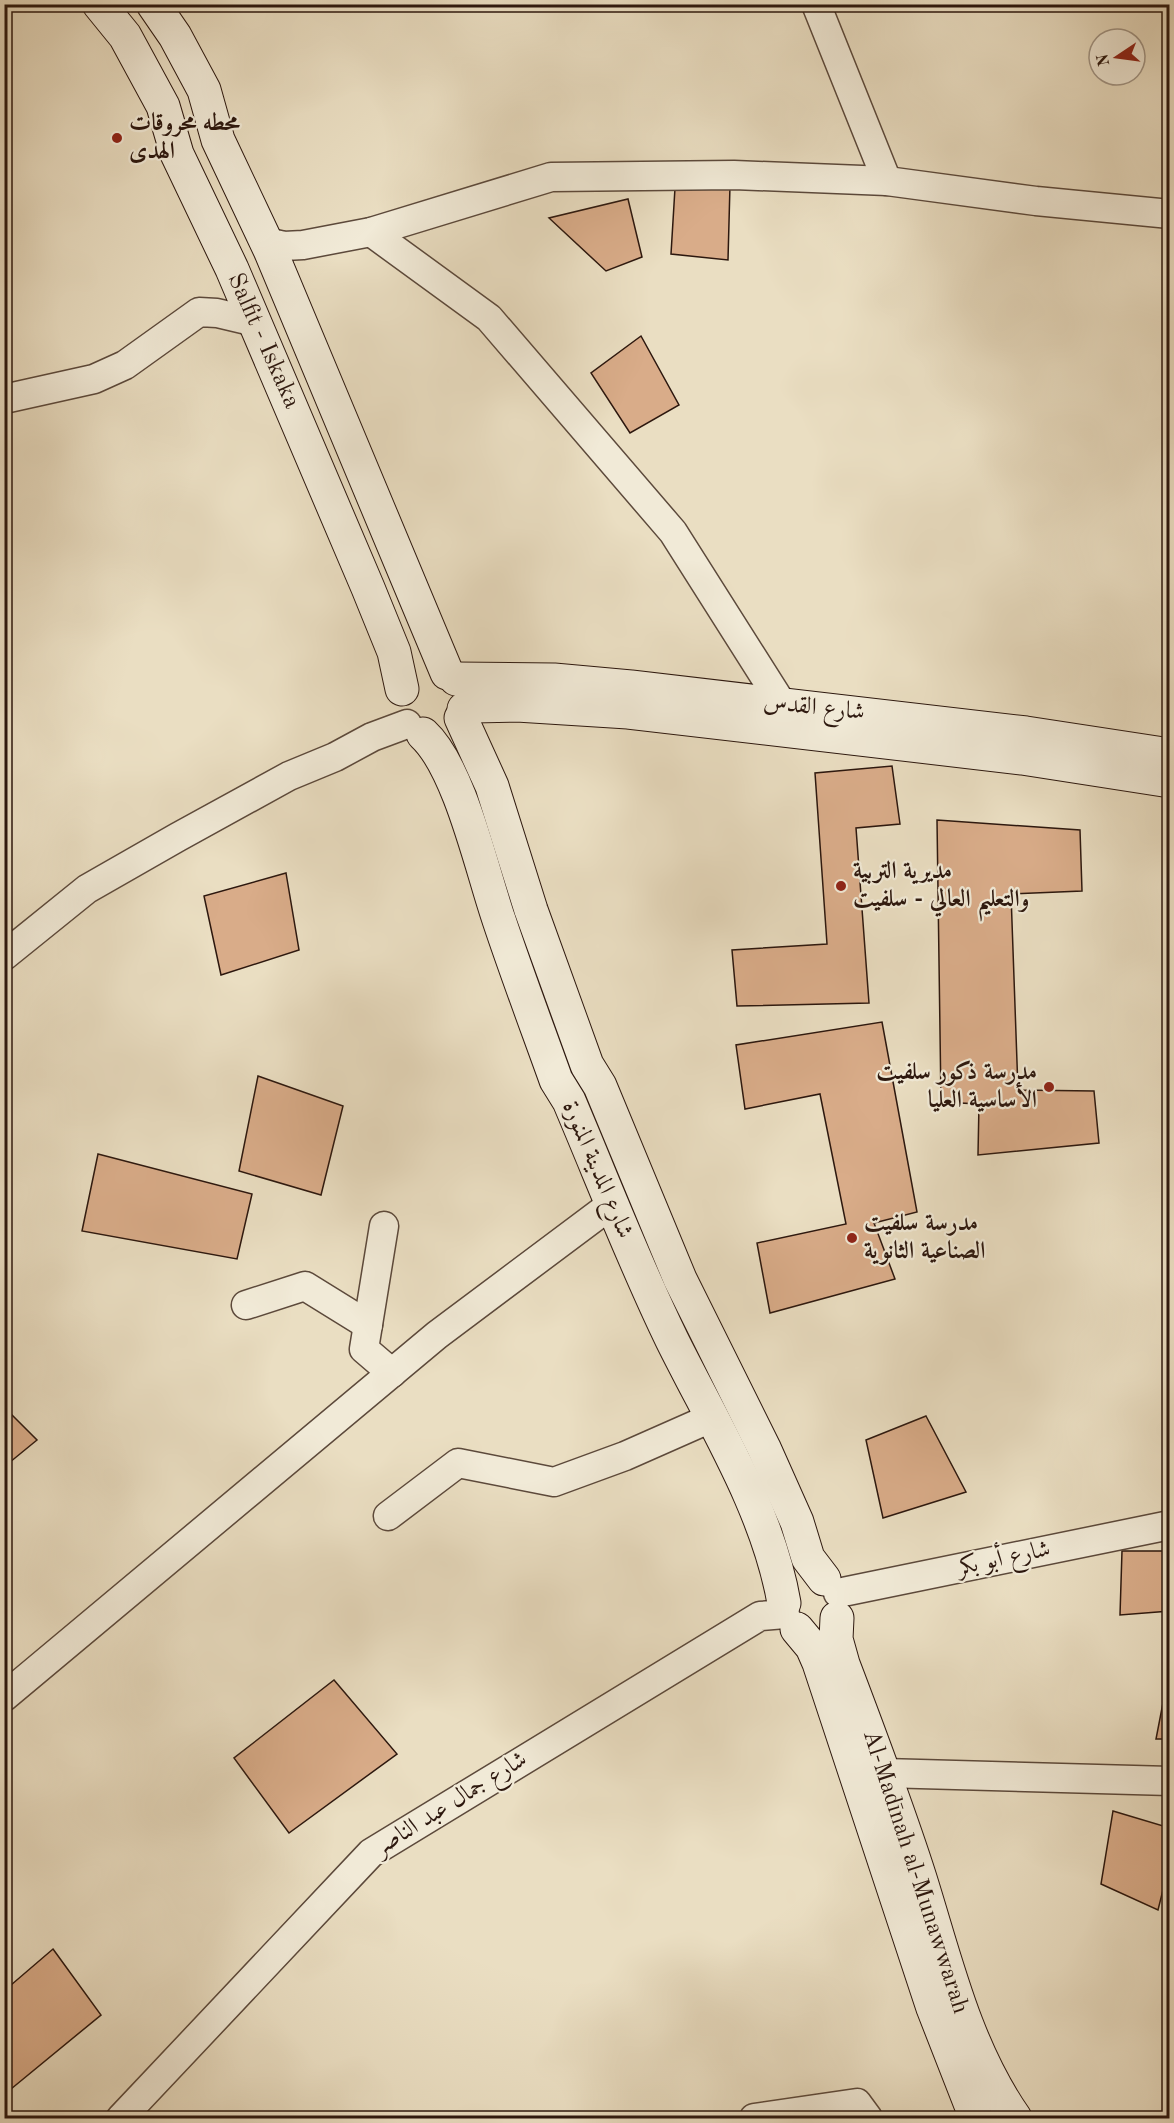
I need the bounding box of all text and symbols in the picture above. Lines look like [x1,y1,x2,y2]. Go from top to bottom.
north arrow [1087,27,1147,87]
text: N [1095,51,1114,68]
place label: محطه محروقات الهدى [129,111,240,164]
marker: محطه محروقات الهدى [110,131,124,145]
street label: Salfit - Iskaka [223,270,304,412]
street label: شارع القدس [761,691,866,731]
place label: مديرية التربية والتعليم العالي - سلفيت [853,859,1029,922]
marker: مديرية التربية والتعليم العالي - سلفيت [834,879,848,893]
place label: مدرسة ذكور سلفيت الأساسية العليا [876,1060,1037,1113]
marker: مدرسة ذكور سلفيت الأساسية العليا [1042,1080,1056,1094]
street label: شارع المدينة المنورة [552,1098,637,1245]
place label: مدرسة سلفيت الصناعية الثانوية [864,1212,985,1265]
marker: مدرسة سلفيت الصناعية الثانوية [845,1231,859,1245]
street label: شارع أبو بكر [951,1531,1054,1587]
street label: Al-Madīnah al-Munawwarah [858,1727,972,2017]
street label: شارع جمال عبد الناصر [368,1748,535,1867]

